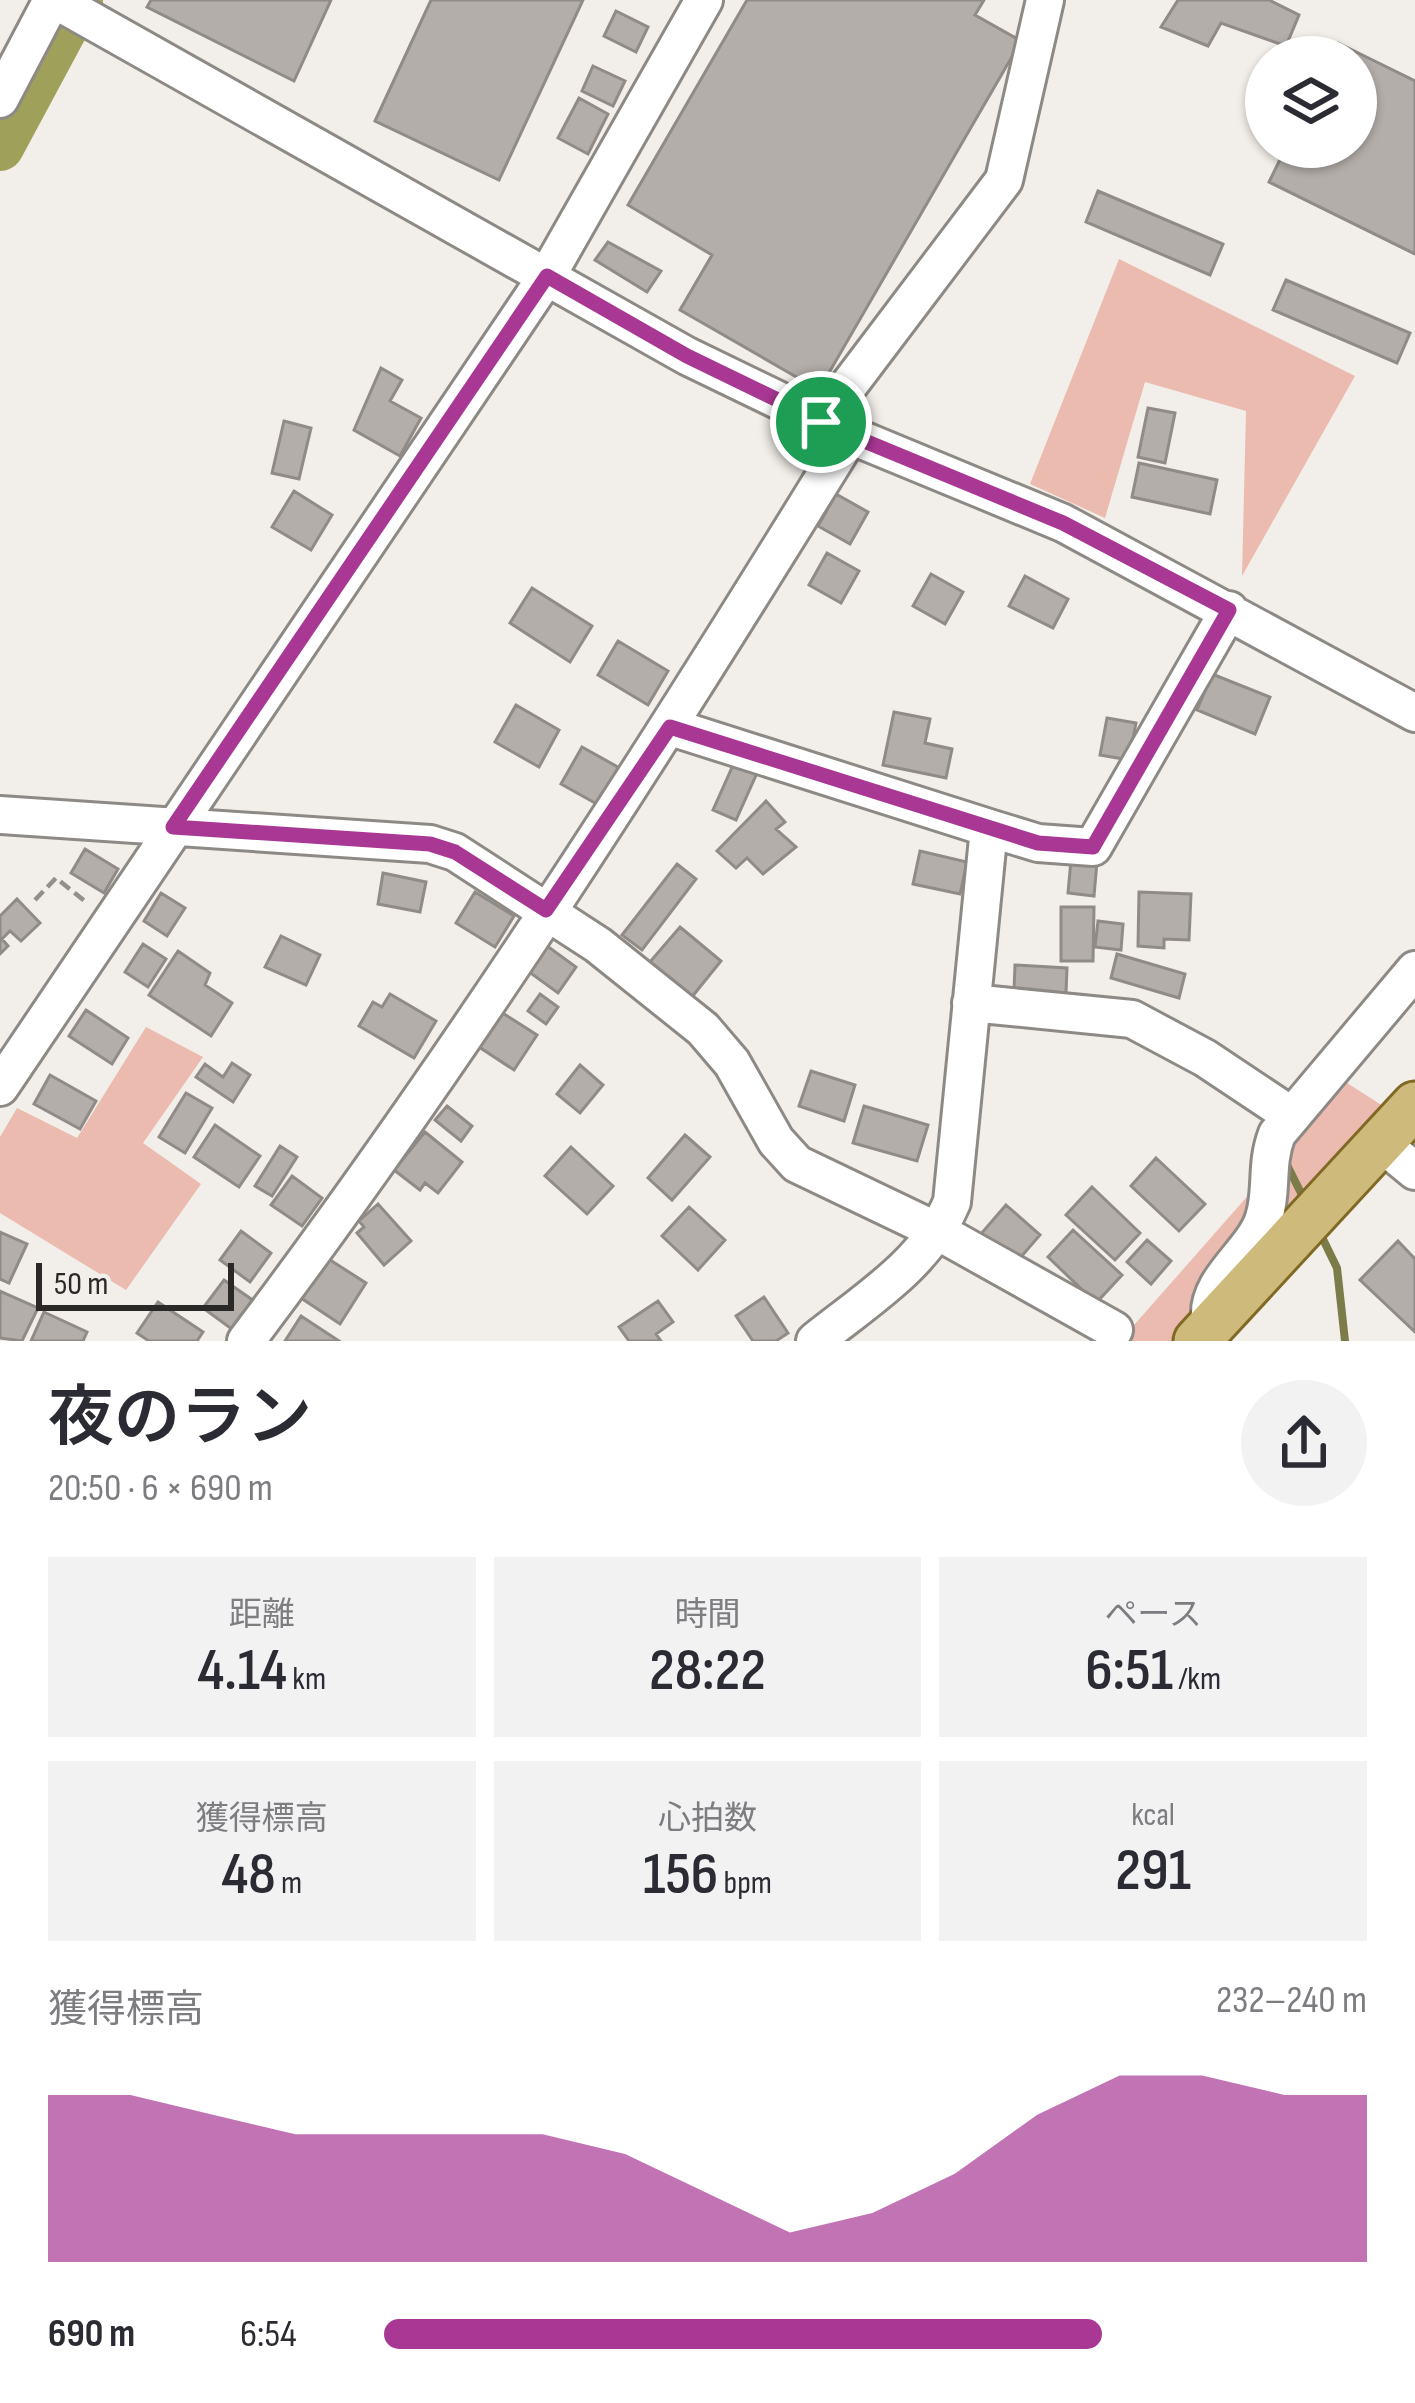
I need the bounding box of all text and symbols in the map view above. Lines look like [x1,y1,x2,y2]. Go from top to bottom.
map controls [1245,36,1377,168]
button: layers [1245,36,1377,168]
pin [770,371,872,473]
icon: arrive [788,389,854,455]
scale bar [36,1257,234,1310]
text: 50 m [54,1264,108,1304]
text: 夜のラン [48,1380,312,1459]
button: share [1241,1380,1367,1506]
text: 20:50 · 6 × 690 m [48,1465,273,1512]
text: 距離 [229,1595,295,1635]
text: 時間 [674,1595,740,1635]
text: ペース [1104,1595,1202,1635]
text: 4.14 [198,1635,287,1707]
text: 28:22 [649,1635,766,1707]
text: 6:51 [1085,1635,1173,1707]
text: km [287,1659,326,1699]
text: /km [1173,1659,1221,1699]
text: kcal [1131,1795,1175,1835]
text: 獲得標高 [196,1799,328,1839]
text: 心拍数 [658,1799,757,1839]
text: 291 [1115,1835,1191,1907]
text: 48 [221,1839,276,1911]
text: 156 [643,1839,718,1911]
text: m [276,1863,302,1903]
text: bpm [718,1863,772,1903]
text: 232–240 m [1216,1977,1367,2024]
text: 獲得標高 [48,1987,204,2034]
text: 690 m [48,2311,135,2358]
text: 6:54 [240,2311,297,2358]

